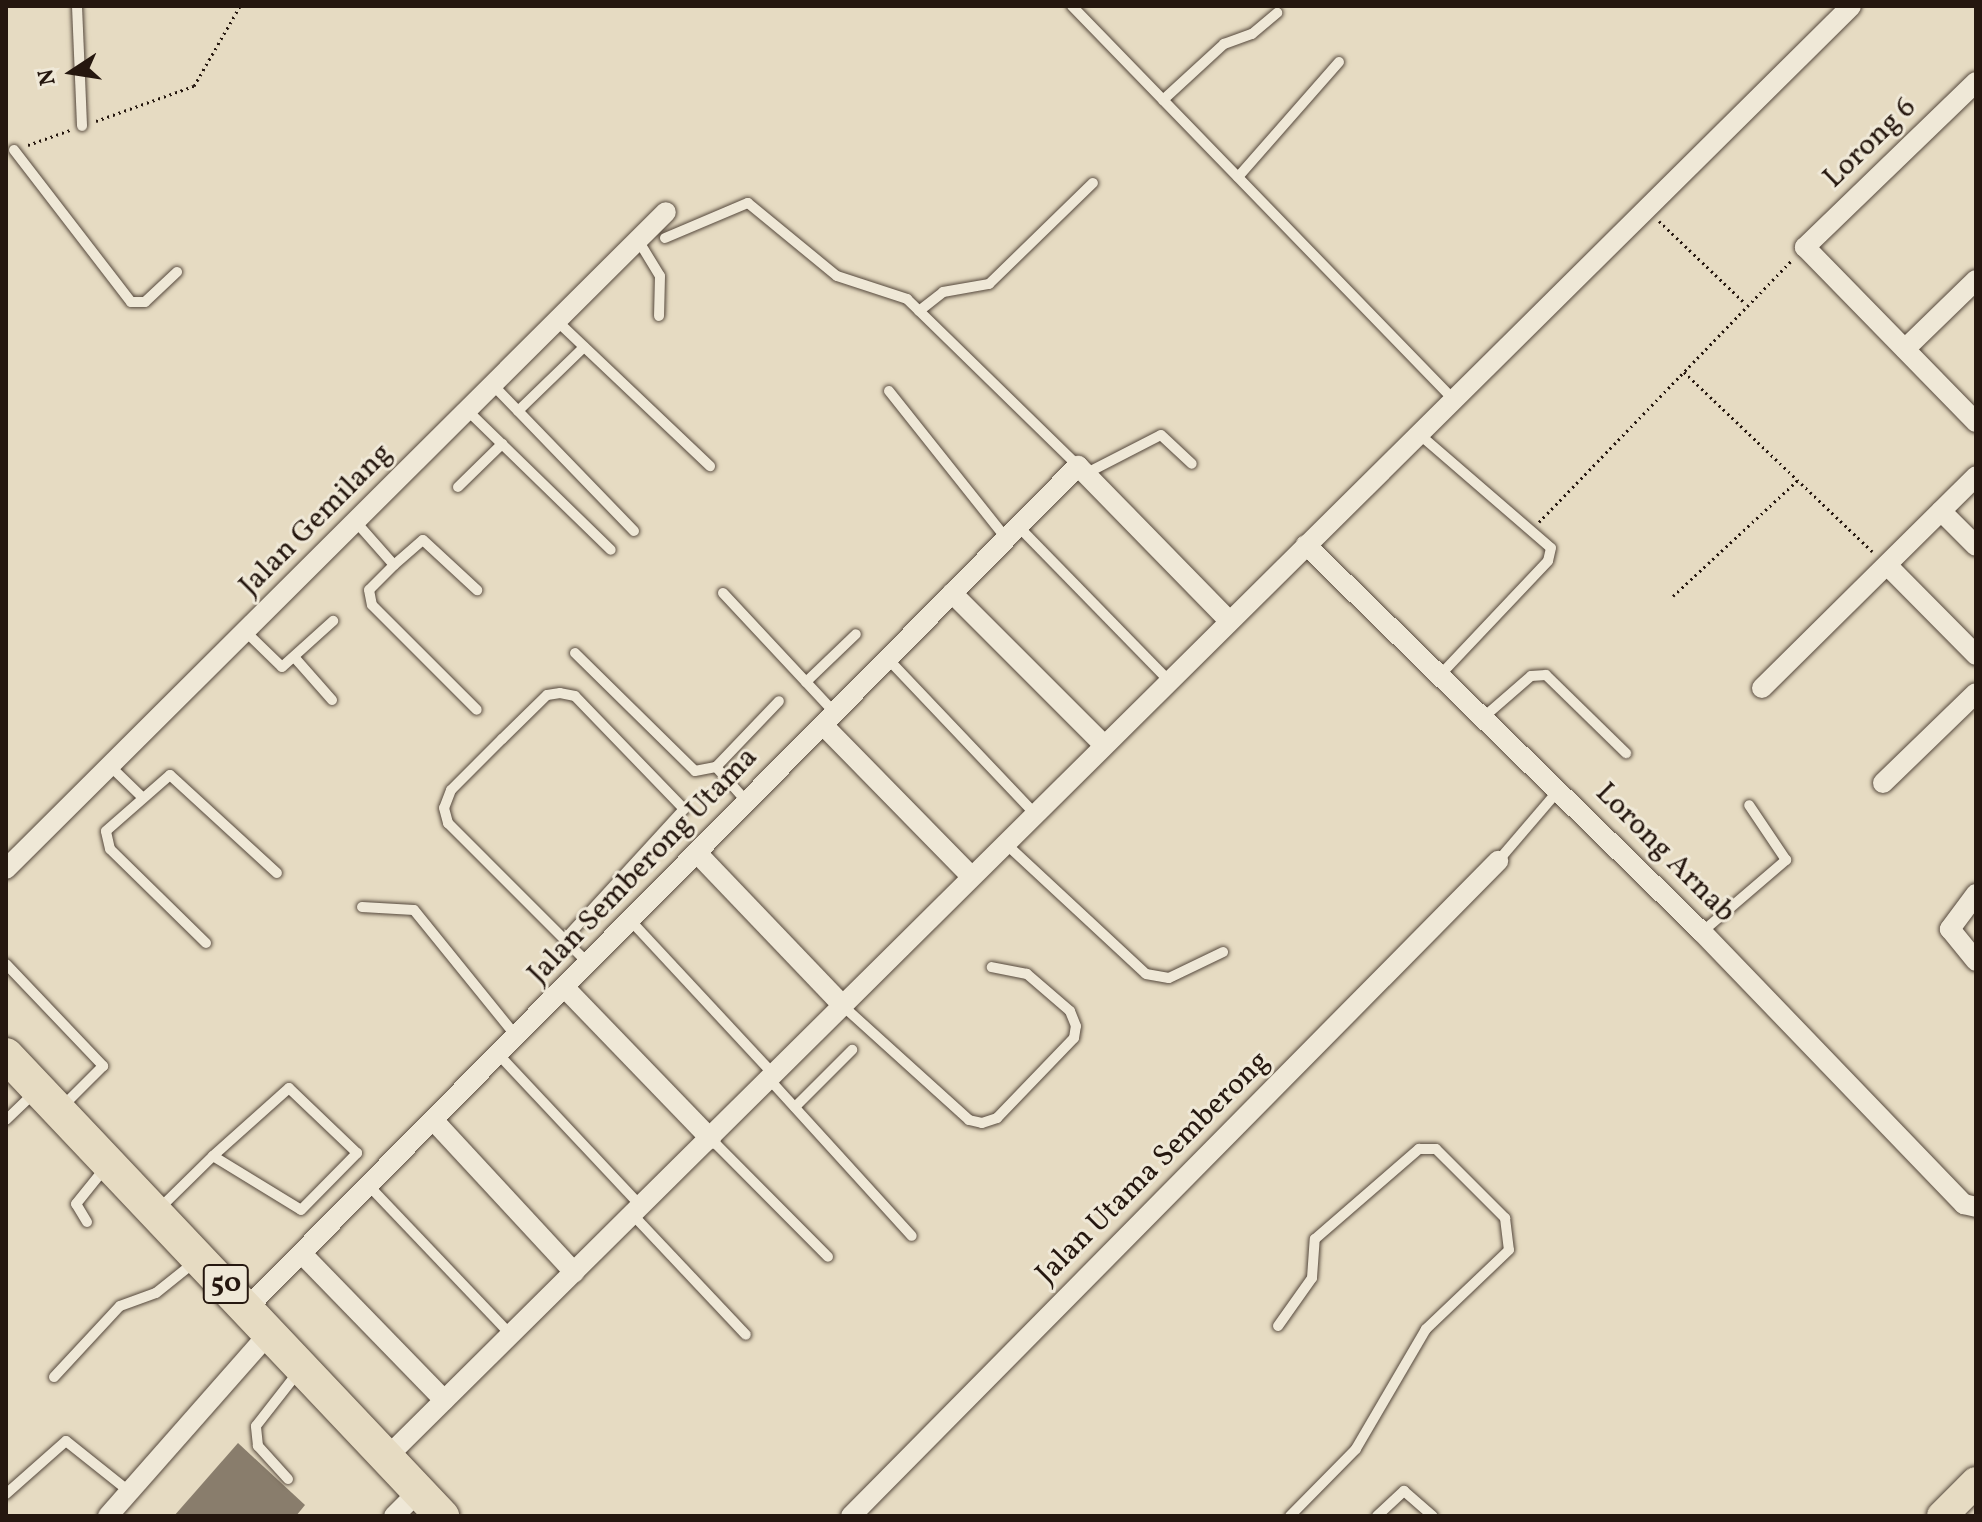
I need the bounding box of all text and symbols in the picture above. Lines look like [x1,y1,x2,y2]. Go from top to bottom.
north arrow [32,32,112,112]
text: N [31,66,65,88]
street label: Lorong 6 [1816,90,1924,196]
street label: Jalan Gemilang [232,436,400,604]
street label: Jalan Semberong Utama [520,740,766,992]
street label: Lorong Arnab [1587,775,1743,931]
street label: Jalan Utama Semberong [1029,1044,1277,1292]
road number: 50 [202,1260,250,1308]

